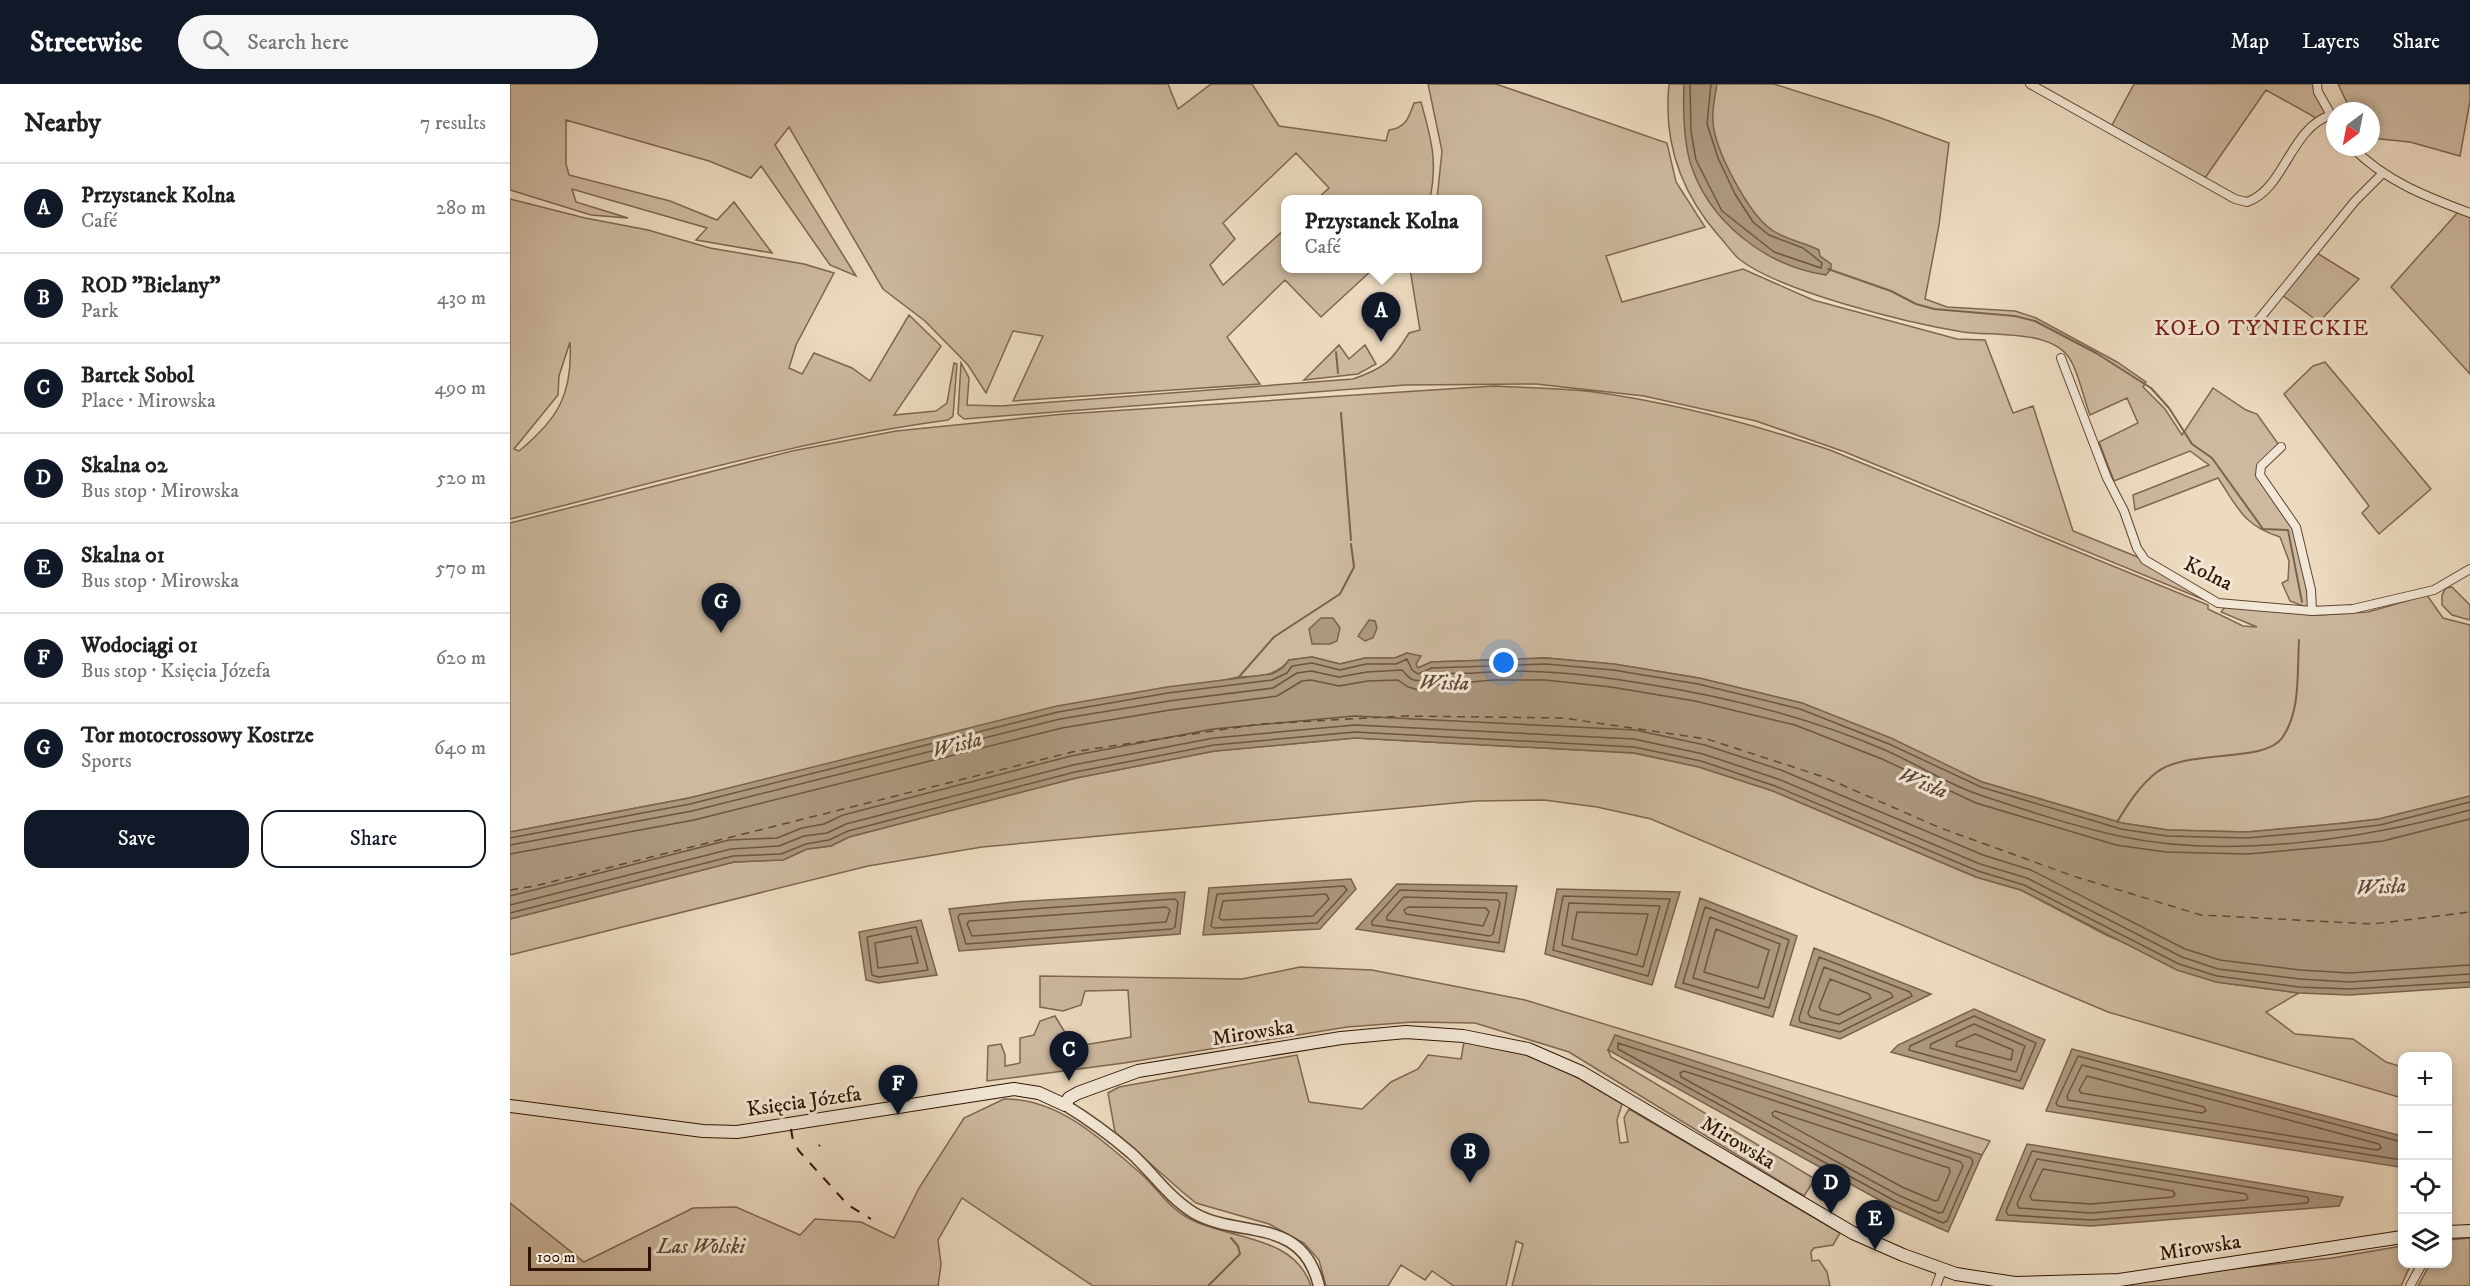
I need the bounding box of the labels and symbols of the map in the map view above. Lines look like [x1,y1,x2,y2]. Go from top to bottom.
north arrow [2326,102,2380,156]
pin: A [1362,292,1400,342]
district label: KOŁO TYNIECKIE [2154,315,2370,342]
street label: Kolna [2179,551,2237,597]
pin: G [702,584,740,633]
your location [1489,648,1518,677]
water label: Wisła [1419,669,1469,697]
water label: Wisła [929,726,985,764]
water label: Wisła [1895,761,1951,805]
water label: Wisła [2355,872,2407,902]
street label: Mirowska [1210,1014,1296,1052]
pin: C [1050,1032,1088,1081]
pin: F [878,1066,918,1115]
street label: Księcia Józefa [745,1081,863,1123]
street label: Mirowska [1696,1111,1780,1175]
pin: B [1450,1134,1490,1183]
pin: D [1812,1164,1850,1214]
pin: E [1856,1200,1894,1250]
street label: Mirowska [2157,1229,2243,1267]
park label: Las Wolski [656,1234,746,1260]
scale bar [528,1244,651,1272]

